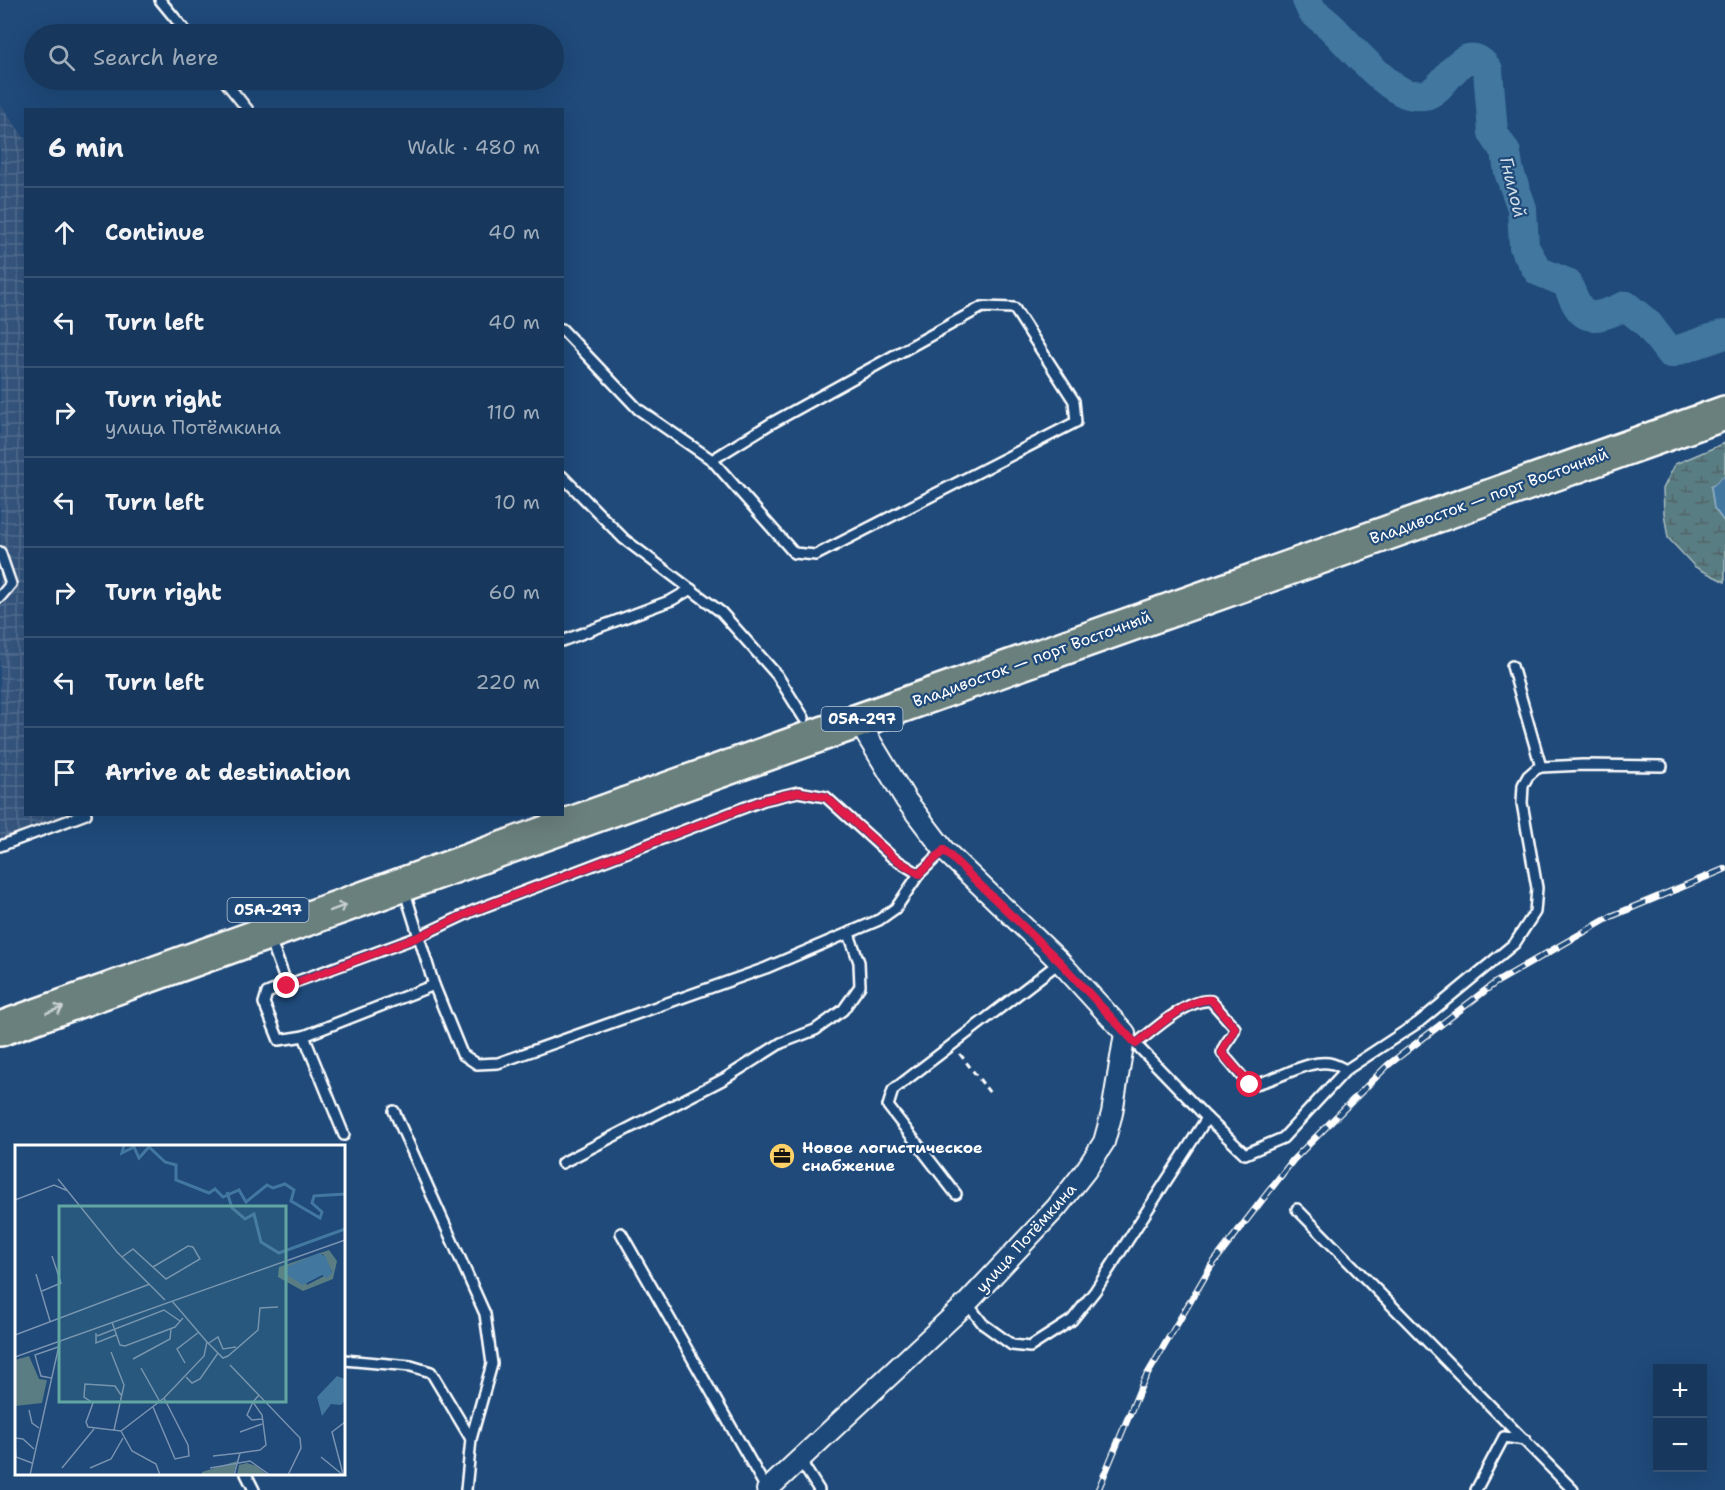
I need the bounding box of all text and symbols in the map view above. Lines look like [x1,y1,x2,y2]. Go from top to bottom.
search box [24,24,564,90]
icon: search [45,41,78,74]
text: Search here [93,43,219,72]
text: 6 min [48,130,124,165]
text: Walk · 480 m [407,134,540,160]
water label: Гнилой [1494,154,1532,220]
icon: ahead [48,216,81,249]
text: Continue [105,218,205,247]
text: 40 m [488,219,540,245]
icon: left [48,306,81,339]
text: Turn left [105,308,204,337]
text: 40 m [488,309,540,335]
text: Turn right [105,385,222,414]
icon: right [48,396,81,429]
text: 110 m [486,399,540,425]
text: улица Потёмкина [105,414,281,440]
street label: Владивосток — порт Восточный [1367,443,1611,549]
icon: left [48,486,81,519]
text: Turn left [105,488,204,517]
text: 10 m [494,489,540,515]
icon: right [48,576,81,609]
text: Turn right [105,578,222,607]
text: 60 m [488,579,540,605]
street label: Владивосток — порт Восточный [910,606,1154,712]
icon: left [48,666,81,699]
text: Turn left [105,668,204,697]
text: 220 m [476,669,540,695]
road number: 05А-297 [822,707,902,731]
icon: arrive [48,756,81,789]
text: Arrive at destination [105,758,351,787]
road number: 05А-297 [228,898,308,922]
one-way arrow [328,902,347,913]
route end [273,972,299,998]
one-way arrow [45,1003,64,1014]
route start [1236,1071,1262,1097]
place label: Новое логистическое снабжение [802,1137,983,1176]
office icon: Новое логистическое снабжение [767,1141,797,1171]
inset map [15,1145,345,1475]
street label: улица Потёмкина [971,1179,1081,1297]
map controls [1653,1364,1707,1472]
button: + [1653,1364,1707,1418]
button: − [1653,1418,1707,1472]

